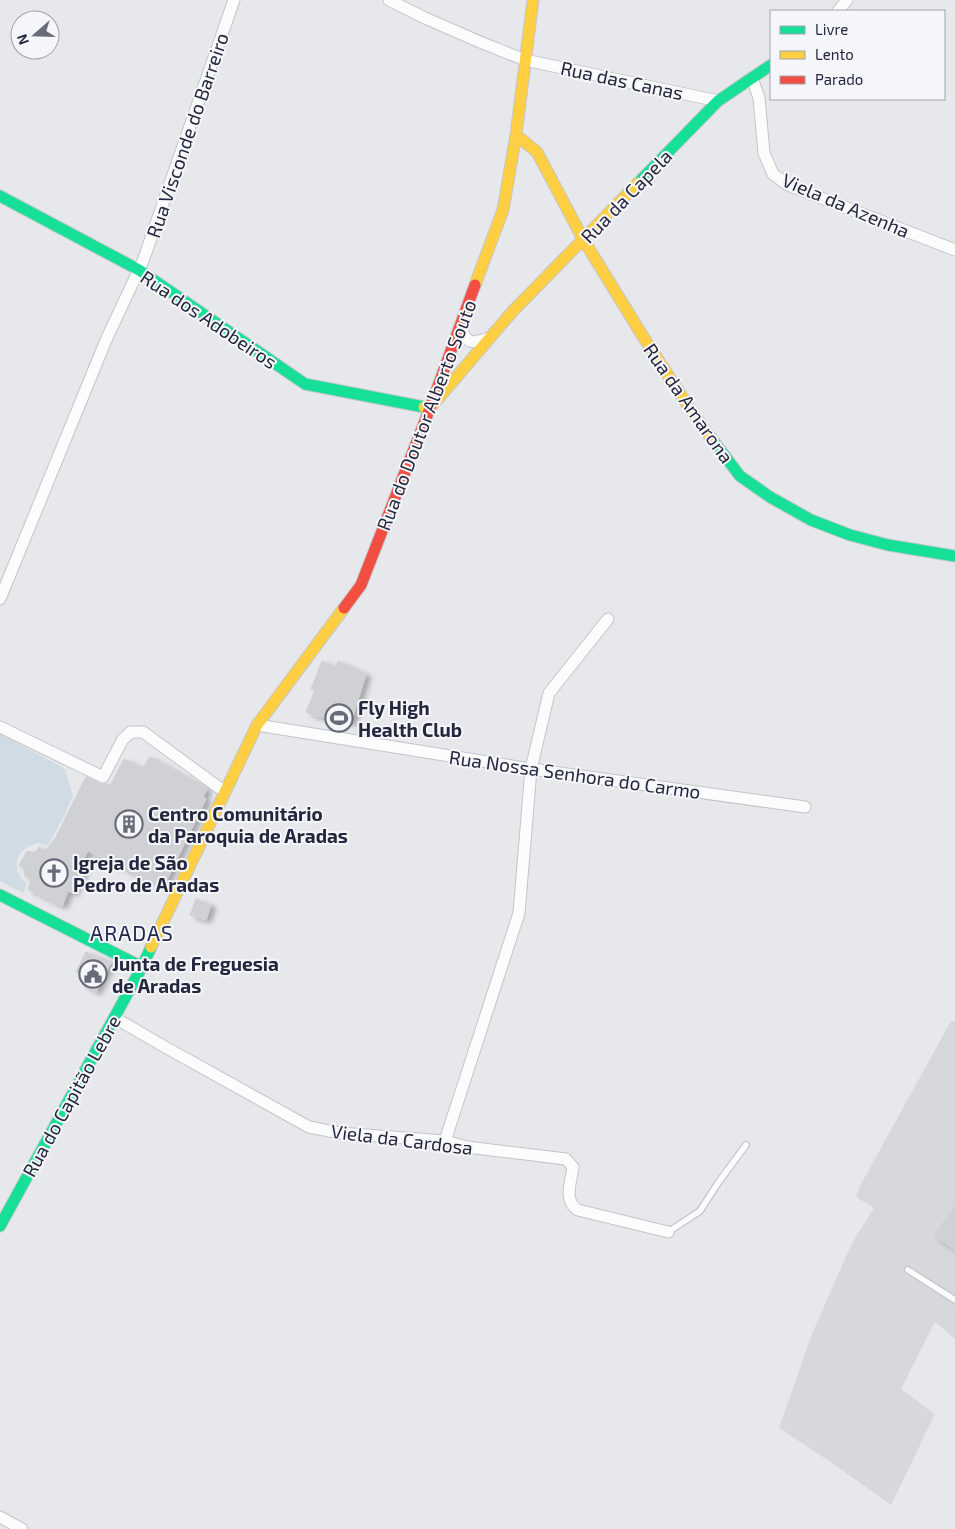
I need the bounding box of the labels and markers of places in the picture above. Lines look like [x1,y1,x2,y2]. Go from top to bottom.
place label: Fly High Health Club [358,696,462,741]
sports icon: Fly High Health Club [324,703,354,733]
place label: Centro Comunitário da Paroquia de Aradas [148,802,348,847]
building icon: Centro Comunitário da Paroquia de Aradas [114,809,144,839]
place label: Igreja de São Pedro de Aradas [73,851,219,896]
church icon: Igreja de São Pedro de Aradas [39,858,69,888]
place label: Junta de Freguesia de Aradas [112,952,279,997]
public building icon: Junta de Freguesia de Aradas [78,959,108,989]

